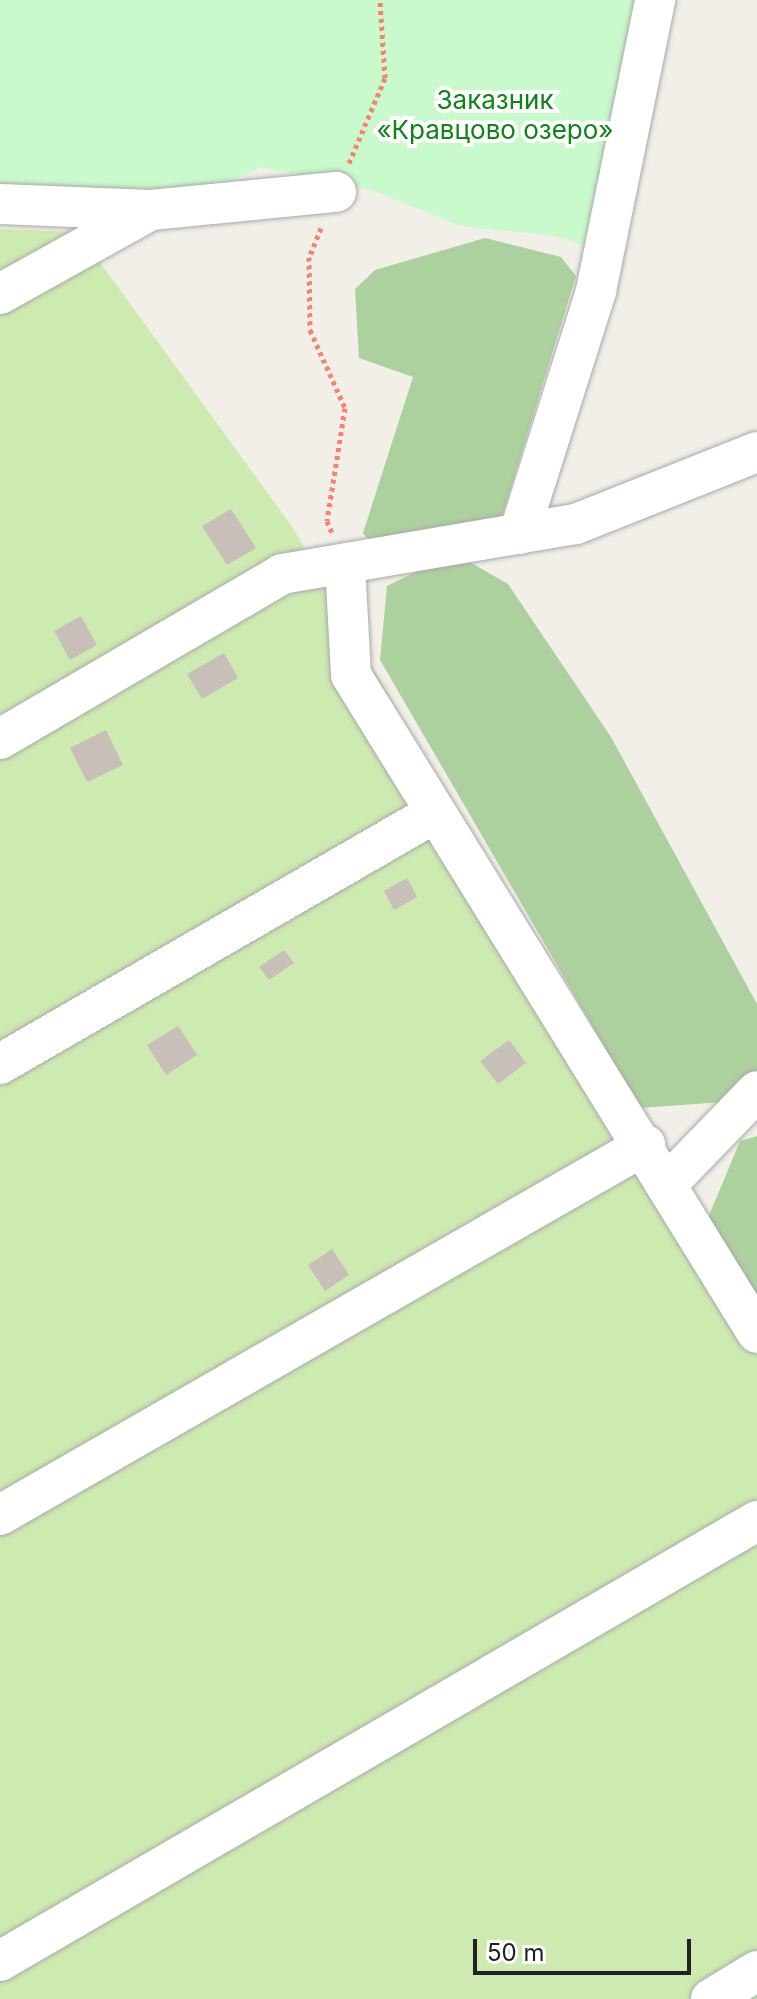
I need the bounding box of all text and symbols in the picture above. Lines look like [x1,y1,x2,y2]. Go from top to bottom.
park label: Заказник «Кравцово озеро» [376,84,614,146]
scale bar [477,1923,695,1973]
text: 50 m [487,1938,545,1967]

